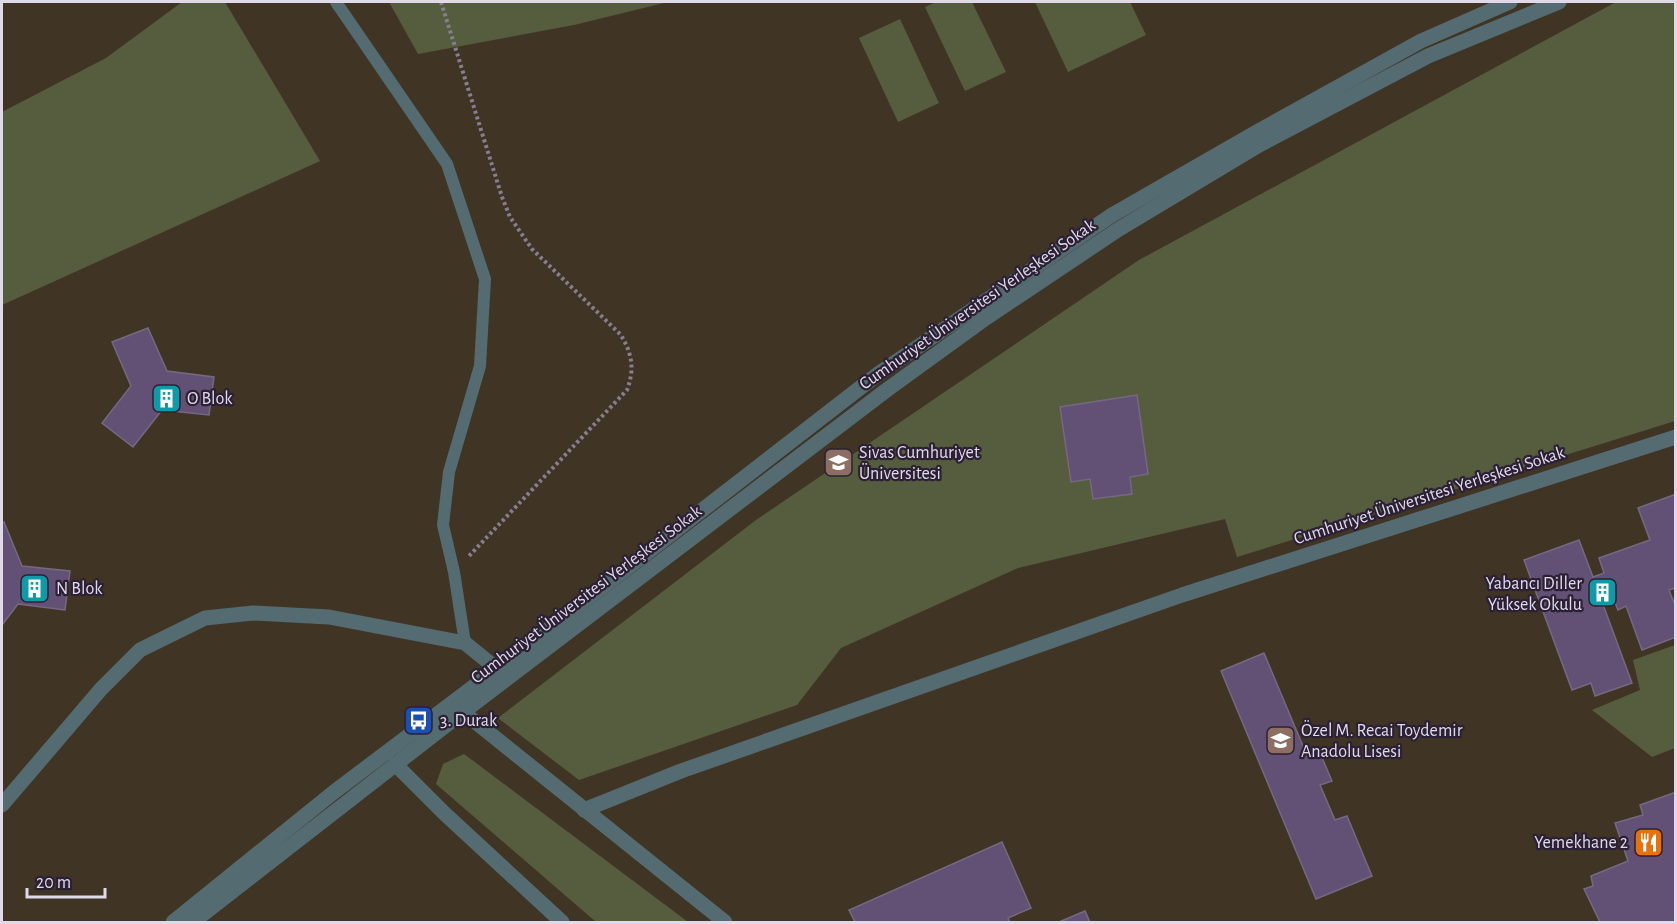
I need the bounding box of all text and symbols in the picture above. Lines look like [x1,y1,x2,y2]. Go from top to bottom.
street label: Cumhuriyet Üniversitesi Yerleşkesi Sokak [855,214,1100,394]
building icon: O Blok [150,382,182,414]
place label: O Blok [187,390,233,408]
street label: Cumhuriyet Üniversitesi Yerleşkesi Sokak [1291,441,1568,548]
place label: Sivas Cumhuriyet Üniversitesi [859,444,980,483]
school or university icon: Sivas Cumhuriyet Üniversitesi [822,446,854,478]
street label: Cumhuriyet Üniversitesi Yerleşkesi Sokak [467,500,706,687]
building icon: N Blok [19,572,51,604]
place label: Yabancı Diller Yüksek Okulu [1485,575,1582,614]
building icon: Yabancı Diller Yüksek Okulu [1587,577,1619,609]
place label: N Blok [56,580,103,598]
bus stop icon: 3. Durak [403,704,435,736]
place label: 3. Durak [440,712,498,730]
place label: Özel M. Recai Toydemir Anadolu Lisesi [1301,720,1463,761]
school or university icon: Özel M. Recai Toydemir Anadolu Lisesi [1264,724,1296,756]
restaurant icon: Yemekhane 2 [1633,826,1665,858]
place label: Yemekhane 2 [1534,834,1628,852]
scale bar [27,861,105,899]
text: 20 m [36,874,71,892]

